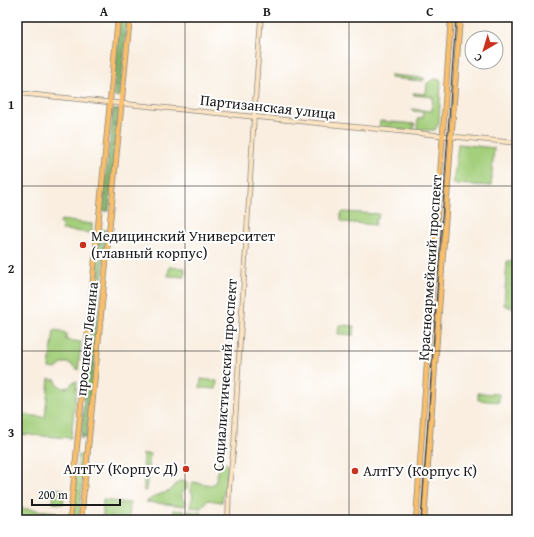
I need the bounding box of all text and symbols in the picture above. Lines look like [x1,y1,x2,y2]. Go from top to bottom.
text: A [100,2,109,21]
text: B [263,2,271,21]
text: C [426,2,434,21]
north arrow [464,30,504,70]
text: С [470,50,485,66]
street label: Партизанская улица [199,89,338,124]
text: 1 [8,95,14,114]
street label: Красноармейский проспект [413,173,447,362]
place label: Медицинский Университет (главный корпус) [91,225,276,263]
marker: Медицинский Университет (главный корпус) [78,240,88,250]
text: 2 [8,259,15,278]
street label: Социалистический проспект [207,277,242,472]
street label: проспект Ленина [70,280,103,397]
text: 3 [8,423,14,442]
place label: АлтГУ (Корпус Д) [63,458,178,479]
place label: АлтГУ (Корпус К) [363,460,477,481]
marker: АлтГУ (Корпус Д) [181,464,191,474]
marker: АлтГУ (Корпус К) [350,466,360,476]
scale bar [32,481,120,507]
text: 200 m [38,486,68,503]

